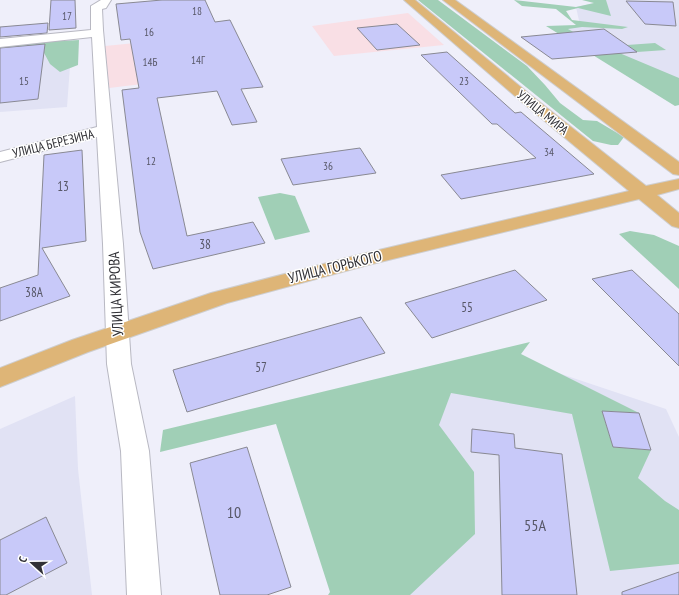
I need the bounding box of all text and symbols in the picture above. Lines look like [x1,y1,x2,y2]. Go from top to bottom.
house number: 18 [192,4,202,18]
house number: 17 [62,9,72,23]
house number: 16 [144,25,154,39]
house number: 14Г [191,53,206,67]
house number: 14Б [143,55,158,69]
house number: 15 [19,74,29,88]
house number: 23 [459,74,469,88]
street label: УЛИЦА МИРА [513,86,573,139]
street label: УЛИЦА БЕРЕЗИНА [11,125,97,162]
house number: 34 [544,145,554,159]
house number: 12 [146,154,156,168]
house number: 36 [323,159,333,173]
house number: 13 [57,178,69,195]
house number: 38 [199,236,211,253]
street label: УЛИЦА ГОРЬКОГО [286,246,384,287]
street label: УЛИЦА КИРОВА [104,250,127,337]
house number: 38А [25,284,44,301]
house number: 55 [461,299,473,316]
house number: 57 [255,359,267,376]
house number: 10 [227,502,241,522]
house number: 55А [524,515,546,535]
north arrow [12,543,52,583]
text: С [15,555,30,564]

